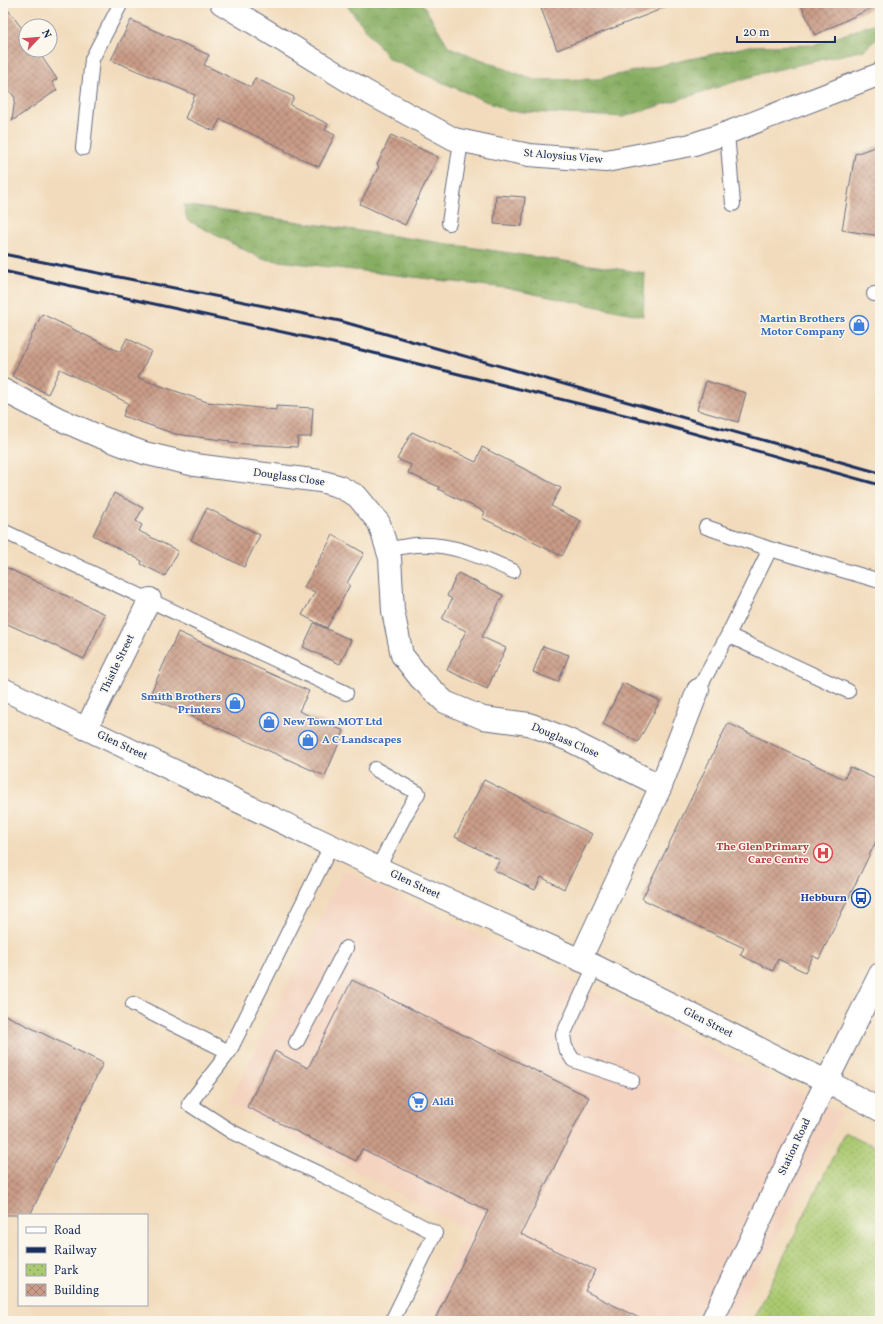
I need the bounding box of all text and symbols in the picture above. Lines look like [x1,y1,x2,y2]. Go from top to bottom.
north arrow [18,18,58,58]
scale bar [737,18,835,44]
text: 20 m [743,25,770,41]
text: N [37,27,54,41]
street label: St Aloysius View [523,146,604,168]
place label: Martin Brothers Motor Company [760,312,846,340]
shop icon: Martin Brothers Motor Company [848,314,870,336]
street label: Douglass Close [252,466,326,490]
street label: Thistle Street [97,632,139,696]
place label: Smith Brothers Printers [141,690,221,718]
shop icon: Smith Brothers Printers [224,692,246,714]
shop icon: New Town MOT Ltd [258,711,280,733]
place label: New Town MOT Ltd [283,715,383,730]
street label: Douglass Close [529,720,601,762]
street label: Glen Street [94,728,150,764]
shop icon: A C Landscapes [297,729,319,751]
place label: A C Landscapes [322,733,402,748]
place label: The Glen Primary Care Centre [716,840,810,868]
hospital icon: The Glen Primary Care Centre [812,842,834,864]
street label: Glen Street [387,867,443,903]
bus stop icon: Hebburn [850,887,872,909]
place label: Hebburn [800,891,847,906]
street label: Glen Street [680,1004,736,1042]
supermarket icon: Aldi [407,1091,429,1113]
place label: Aldi [432,1095,454,1110]
street label: Station Road [775,1116,815,1178]
legend [18,1214,148,1306]
text: Road [54,1223,81,1239]
text: Railway [54,1243,97,1259]
text: Park [54,1263,79,1279]
text: Building [54,1283,99,1299]

